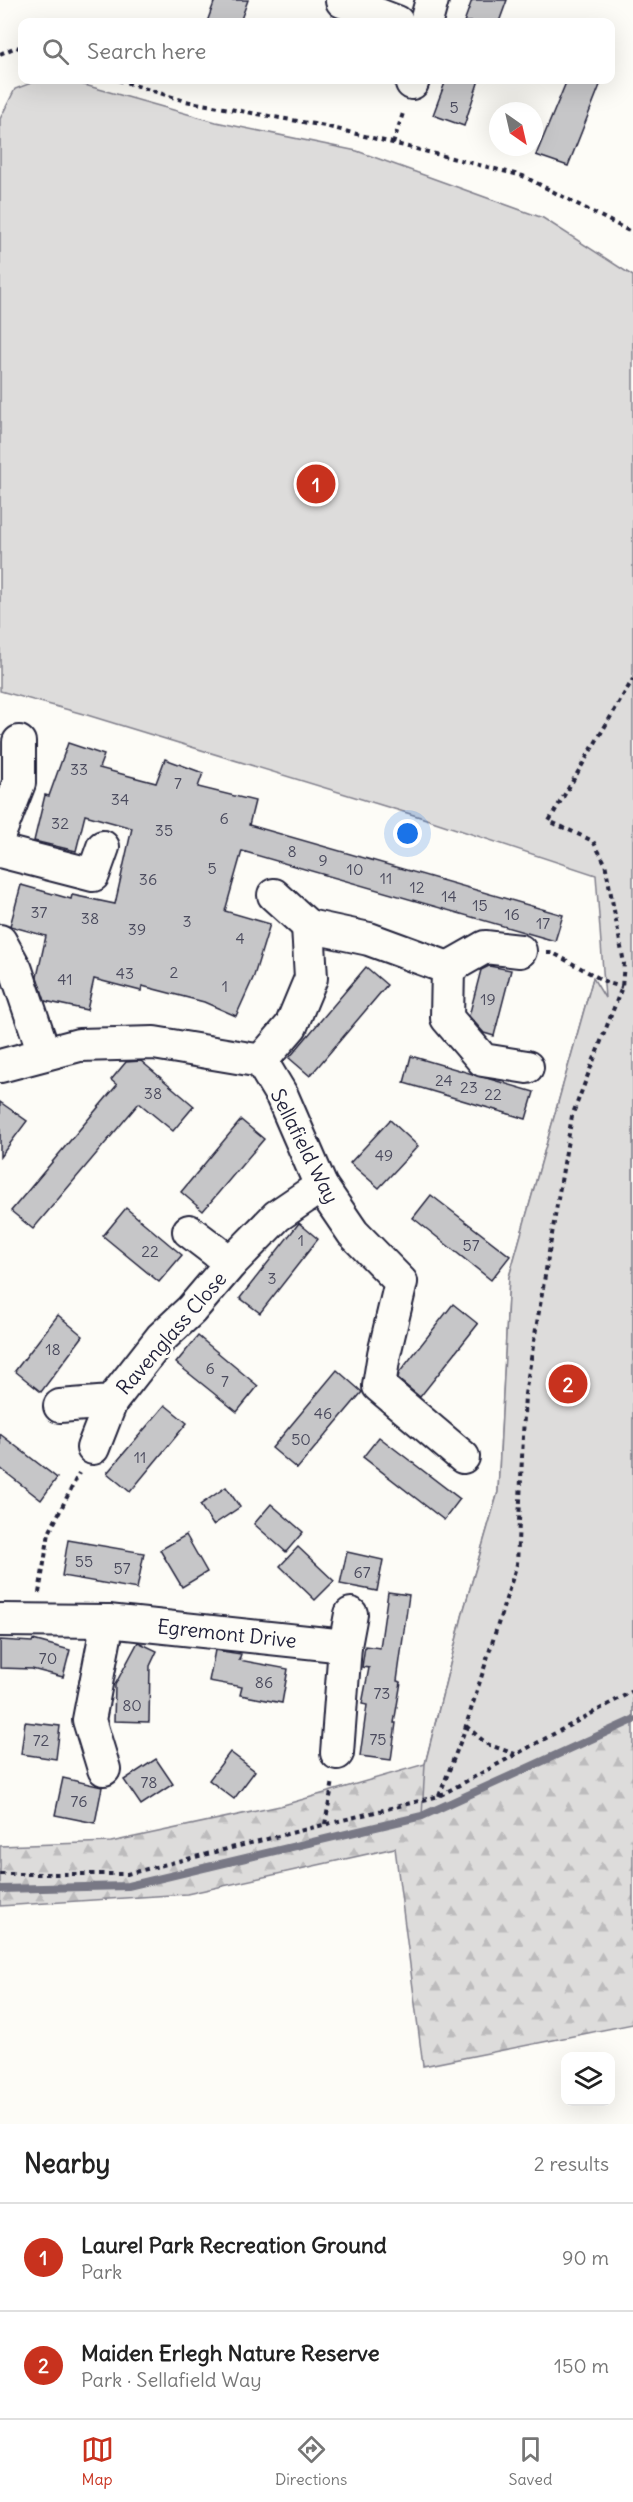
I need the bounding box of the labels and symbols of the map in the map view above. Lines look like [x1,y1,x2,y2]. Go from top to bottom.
house number: 5 [449,97,459,117]
north arrow [489,102,543,156]
pin: 1 [296,462,336,506]
house number: 33 [70,759,88,779]
house number: 7 [174,773,182,793]
house number: 34 [111,789,129,809]
house number: 6 [219,808,229,828]
house number: 32 [51,813,69,833]
your location [393,819,422,848]
house number: 35 [155,820,173,840]
house number: 8 [287,841,297,861]
house number: 9 [318,850,328,870]
house number: 5 [207,858,217,878]
house number: 10 [347,859,363,879]
house number: 11 [380,868,392,888]
house number: 36 [139,869,157,889]
house number: 12 [409,877,425,897]
house number: 14 [441,886,457,906]
house number: 15 [472,895,488,915]
house number: 37 [31,902,48,922]
house number: 16 [504,904,520,924]
house number: 38 [81,908,99,928]
house number: 3 [182,911,192,931]
house number: 17 [536,913,550,933]
house number: 39 [128,919,146,939]
house number: 4 [235,928,245,948]
house number: 2 [170,962,179,982]
house number: 43 [116,963,134,983]
house number: 41 [57,969,73,989]
house number: 1 [222,976,228,996]
house number: 19 [480,989,496,1009]
house number: 24 [435,1070,453,1090]
house number: 23 [460,1077,478,1097]
house number: 38 [144,1083,162,1103]
house number: 22 [484,1084,502,1104]
street label: Sellafield Way [265,1085,345,1207]
house number: 49 [375,1145,393,1165]
house number: 1 [298,1230,304,1250]
house number: 57 [462,1235,480,1255]
house number: 22 [141,1241,159,1261]
street label: Ravenglass Close [111,1266,231,1400]
house number: 3 [267,1268,277,1288]
house number: 18 [45,1339,61,1359]
house number: 6 [205,1358,215,1378]
pin: 2 [548,1362,588,1406]
house number: 7 [221,1371,229,1391]
house number: 46 [314,1403,332,1423]
house number: 50 [291,1429,311,1449]
house number: 11 [134,1447,146,1467]
house number: 55 [75,1551,93,1571]
house number: 57 [113,1558,131,1578]
house number: 67 [353,1562,371,1582]
street label: Egremont Drive [156,1613,298,1653]
house number: 70 [39,1648,57,1668]
house number: 86 [255,1672,273,1692]
house number: 73 [374,1683,390,1703]
house number: 80 [122,1695,142,1715]
house number: 75 [369,1729,387,1749]
house number: 72 [33,1730,50,1750]
house number: 78 [140,1772,158,1792]
house number: 76 [71,1791,87,1811]

